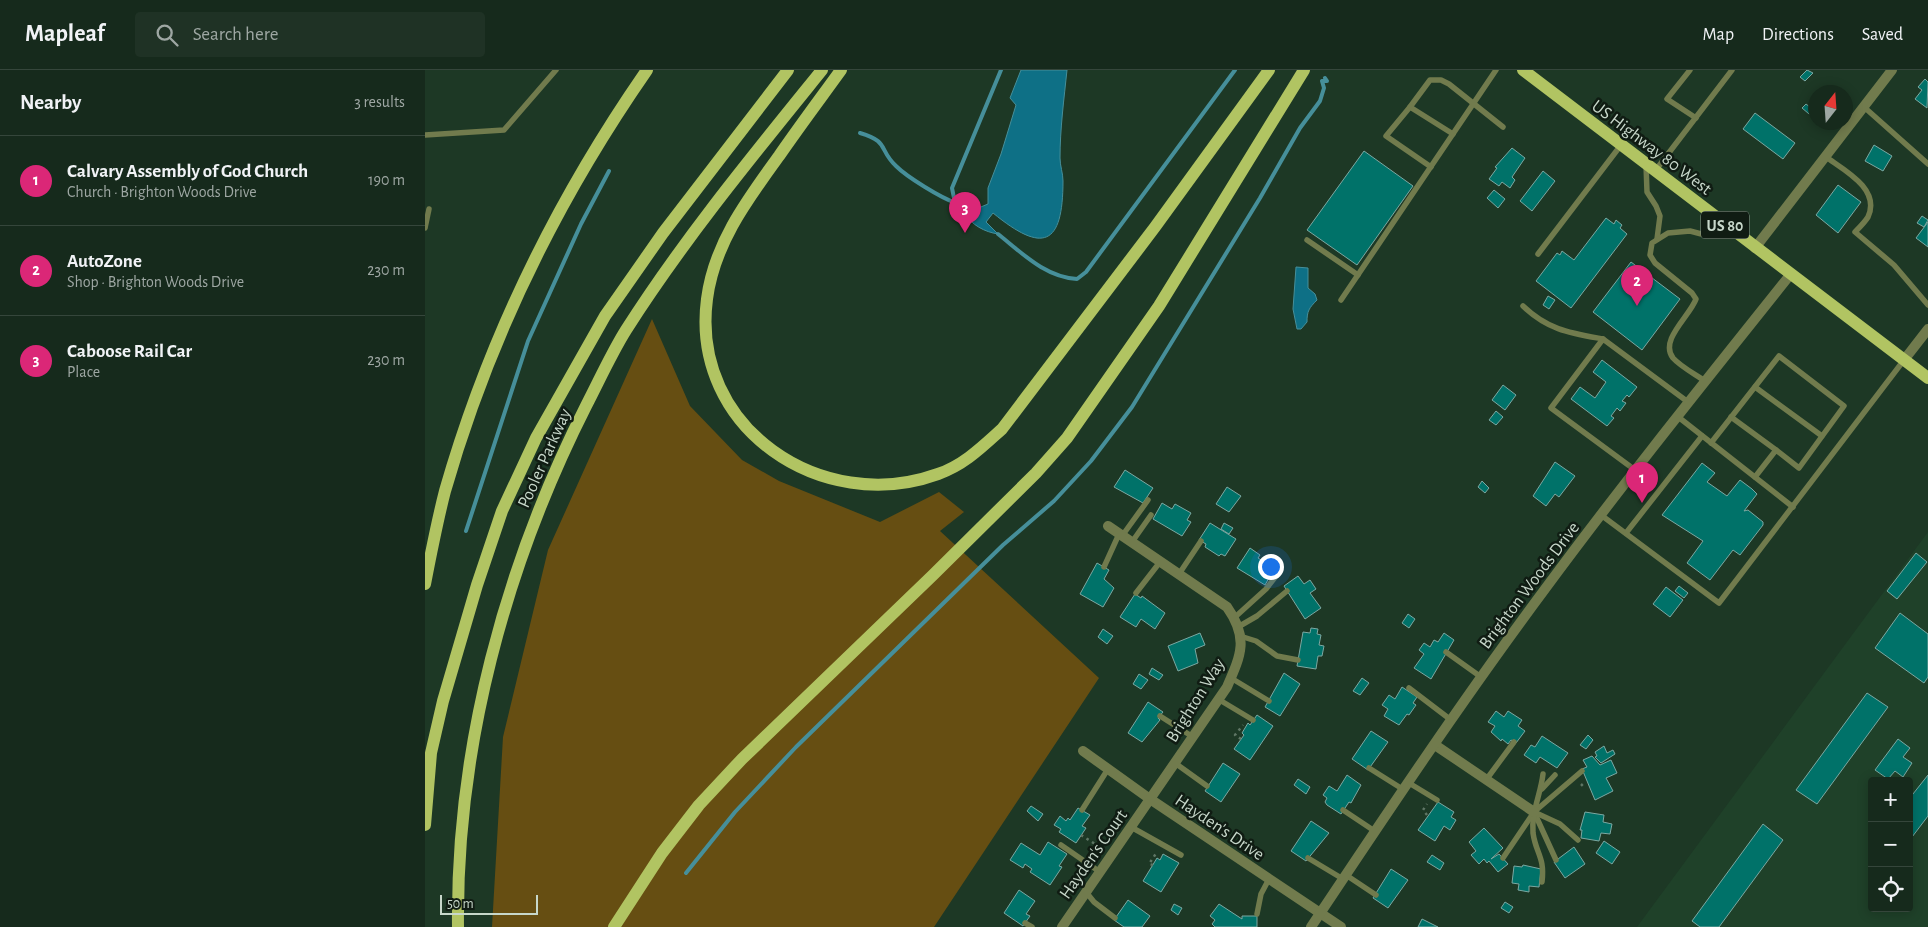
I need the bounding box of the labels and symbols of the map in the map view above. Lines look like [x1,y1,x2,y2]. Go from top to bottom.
north arrow [1808,85,1853,130]
street label: US Highway 80 West [1588,97,1715,199]
pin: 3 [949,192,981,233]
road number: US 80 [1701,212,1749,238]
pin: 2 [1621,265,1653,306]
street label: Pooler Parkway [515,406,575,511]
pin: 1 [1626,462,1658,503]
street label: Brighton Woods Drive [1476,519,1583,652]
your location [1258,554,1284,580]
street label: Brighton Way [1163,655,1229,746]
street label: Hayden's Drive [1172,791,1267,864]
street label: Hayden's Court [1057,807,1131,902]
scale bar [440,892,537,915]

